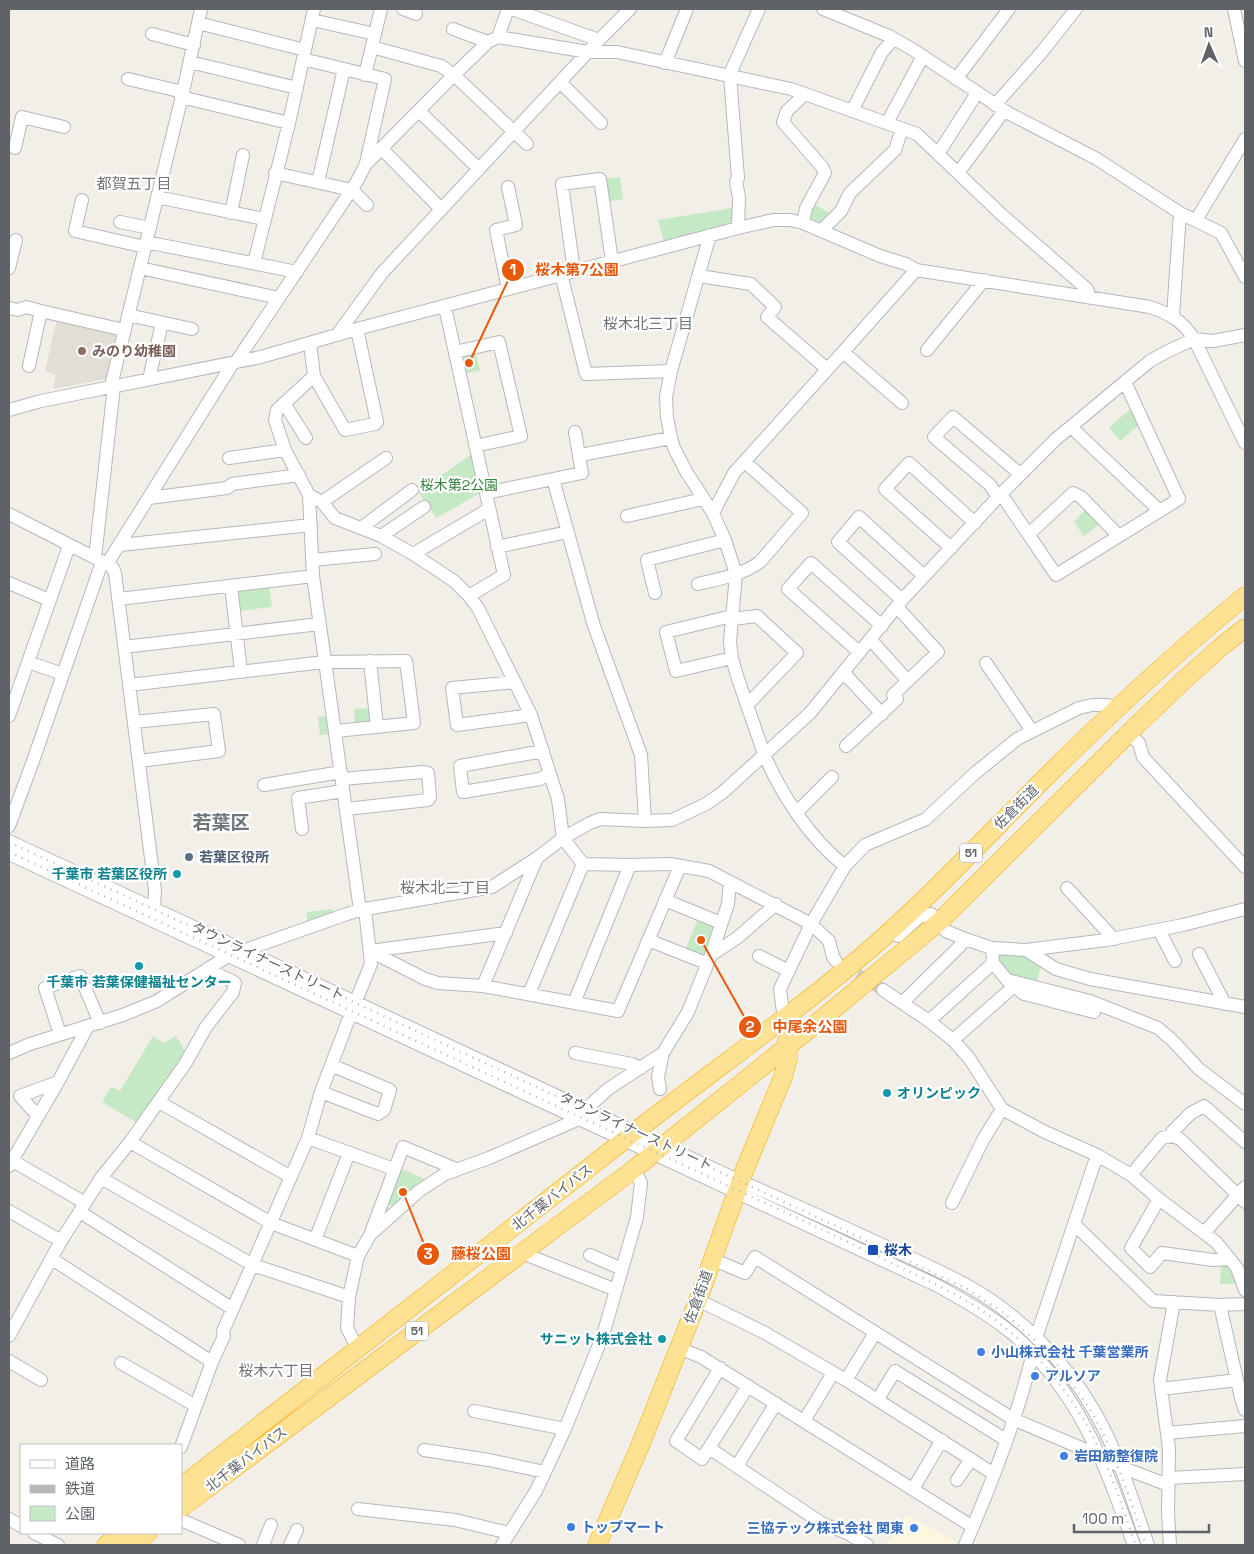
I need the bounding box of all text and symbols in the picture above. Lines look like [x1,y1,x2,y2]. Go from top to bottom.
north arrow [1184,20,1234,70]
text: N [1204,23,1214,41]
district label: 都賀五丁目 [96,174,172,193]
callout: 桜木第7公園 [500,255,628,285]
text: 1 [510,260,516,279]
text: 桜木第7公園 [535,260,619,279]
district label: 桜木北三丁目 [603,314,693,333]
place label: みのり幼稚園 [92,342,176,360]
marker: みのり幼稚園 [76,345,88,357]
park label: 桜木第2公園 [420,476,498,494]
street label: 佐倉街道 [990,781,1042,833]
district label: 若葉区 [192,810,250,835]
road number: 51 [960,844,982,862]
place label: 若葉区役所 [199,848,269,866]
marker: 若葉区役所 [183,851,195,863]
place label: 千葉市 若葉区役所 [51,865,167,883]
marker: 千葉市 若葉区役所 [171,868,183,880]
district label: 桜木北二丁目 [400,878,490,897]
street label: タウンライナーストリート [189,918,347,1004]
marker: 千葉市 若葉保健福祉センター [133,960,145,972]
place label: 千葉市 若葉保健福祉センター [46,973,232,991]
callout: 中尾余公園 [737,1012,857,1042]
text: 2 [746,1017,755,1036]
text: 中尾余公園 [772,1017,848,1036]
place label: オリンピック [897,1084,981,1102]
marker: オリンピック [881,1087,893,1099]
street label: タウンライナーストリート [557,1088,715,1174]
street label: 北千葉バイパス [508,1160,596,1234]
callout: 藤桜公園 [416,1239,521,1269]
place label: 桜木 [884,1241,912,1259]
marker: 桜木 [866,1243,880,1257]
text: 3 [423,1244,433,1263]
text: 藤桜公園 [451,1244,511,1263]
street label: 佐倉街道 [680,1268,716,1326]
road number: 51 [406,1322,428,1340]
place label: サニット株式会社 [540,1330,652,1348]
marker: サニット株式会社 [656,1333,668,1345]
place label: 小山株式会社 千葉営業所 [991,1343,1149,1361]
marker: 小山株式会社 千葉営業所 [975,1346,987,1358]
district label: 桜木六丁目 [238,1361,314,1380]
place label: アルソア [1045,1367,1101,1385]
marker: アルソア [1029,1370,1041,1382]
street label: 北千葉バイパス [202,1422,290,1496]
legend [20,1444,182,1534]
place label: 岩田筋整復院 [1074,1447,1158,1465]
marker: 岩田筋整復院 [1058,1450,1070,1462]
text: 道路 [65,1454,95,1473]
text: 鉄道 [65,1479,95,1498]
scale bar [1074,1502,1209,1534]
text: 公園 [65,1504,95,1523]
text: 100 m [1082,1509,1124,1528]
place label: トップマート [581,1518,665,1536]
place label: 三協テック株式会社 関東 [746,1519,904,1537]
marker: トップマート [565,1521,577,1533]
marker: 三協テック株式会社 関東 [908,1522,920,1534]

